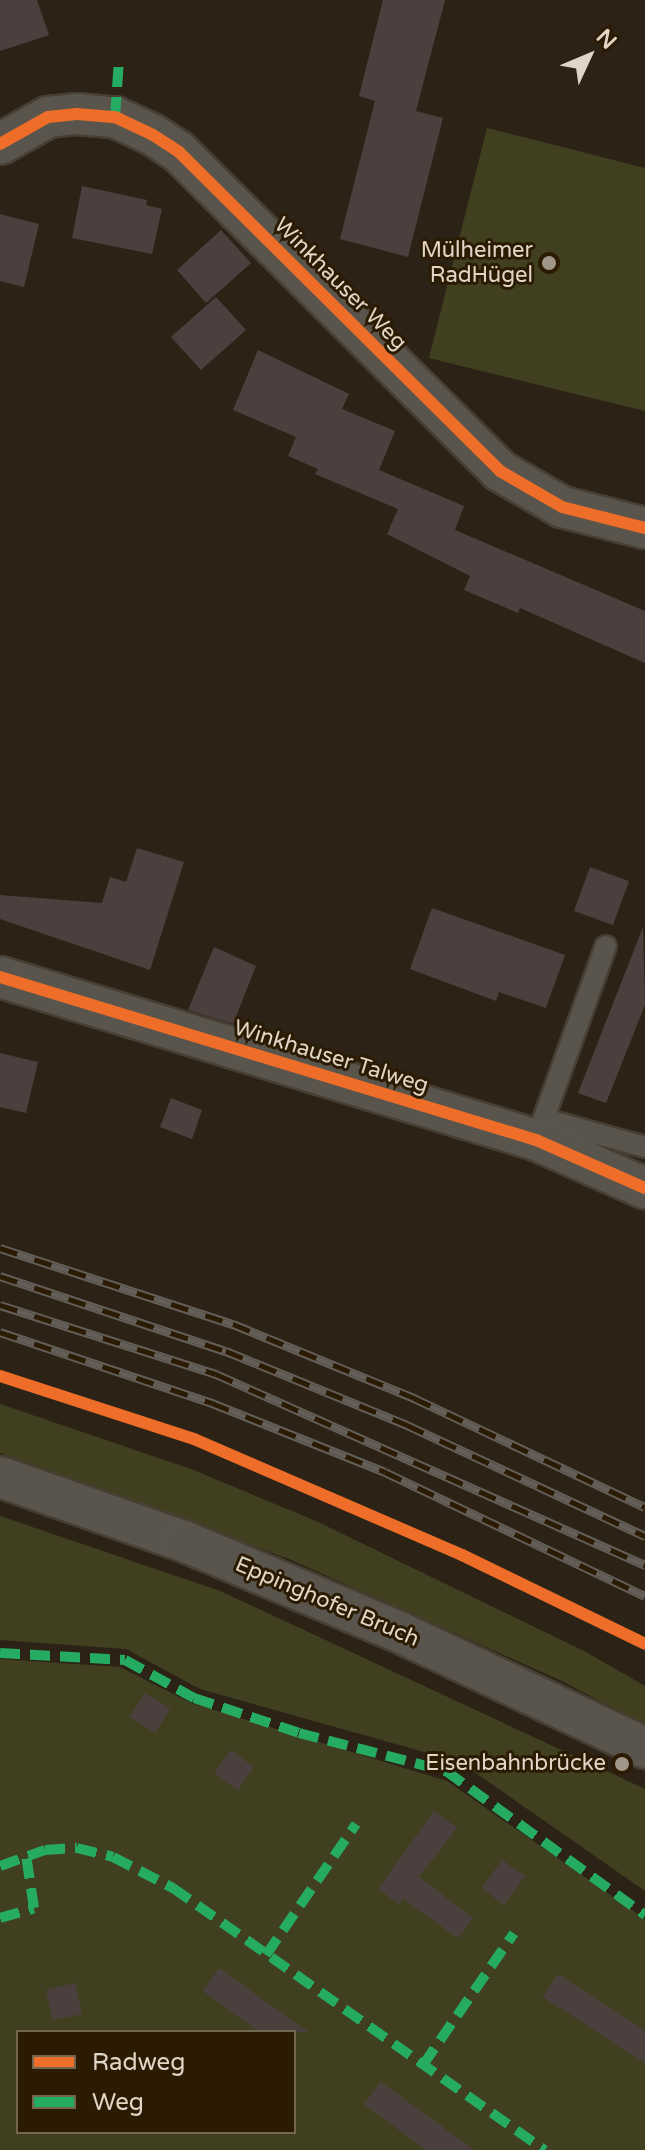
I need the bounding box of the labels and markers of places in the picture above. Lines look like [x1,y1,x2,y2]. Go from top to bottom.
place label: Mülheimer RadHügel [421,237,533,288]
marker: Mülheimer RadHügel [540,254,558,272]
place label: Eisenbahnbrücke [425,1751,606,1777]
marker: Eisenbahnbrücke [613,1755,631,1773]

